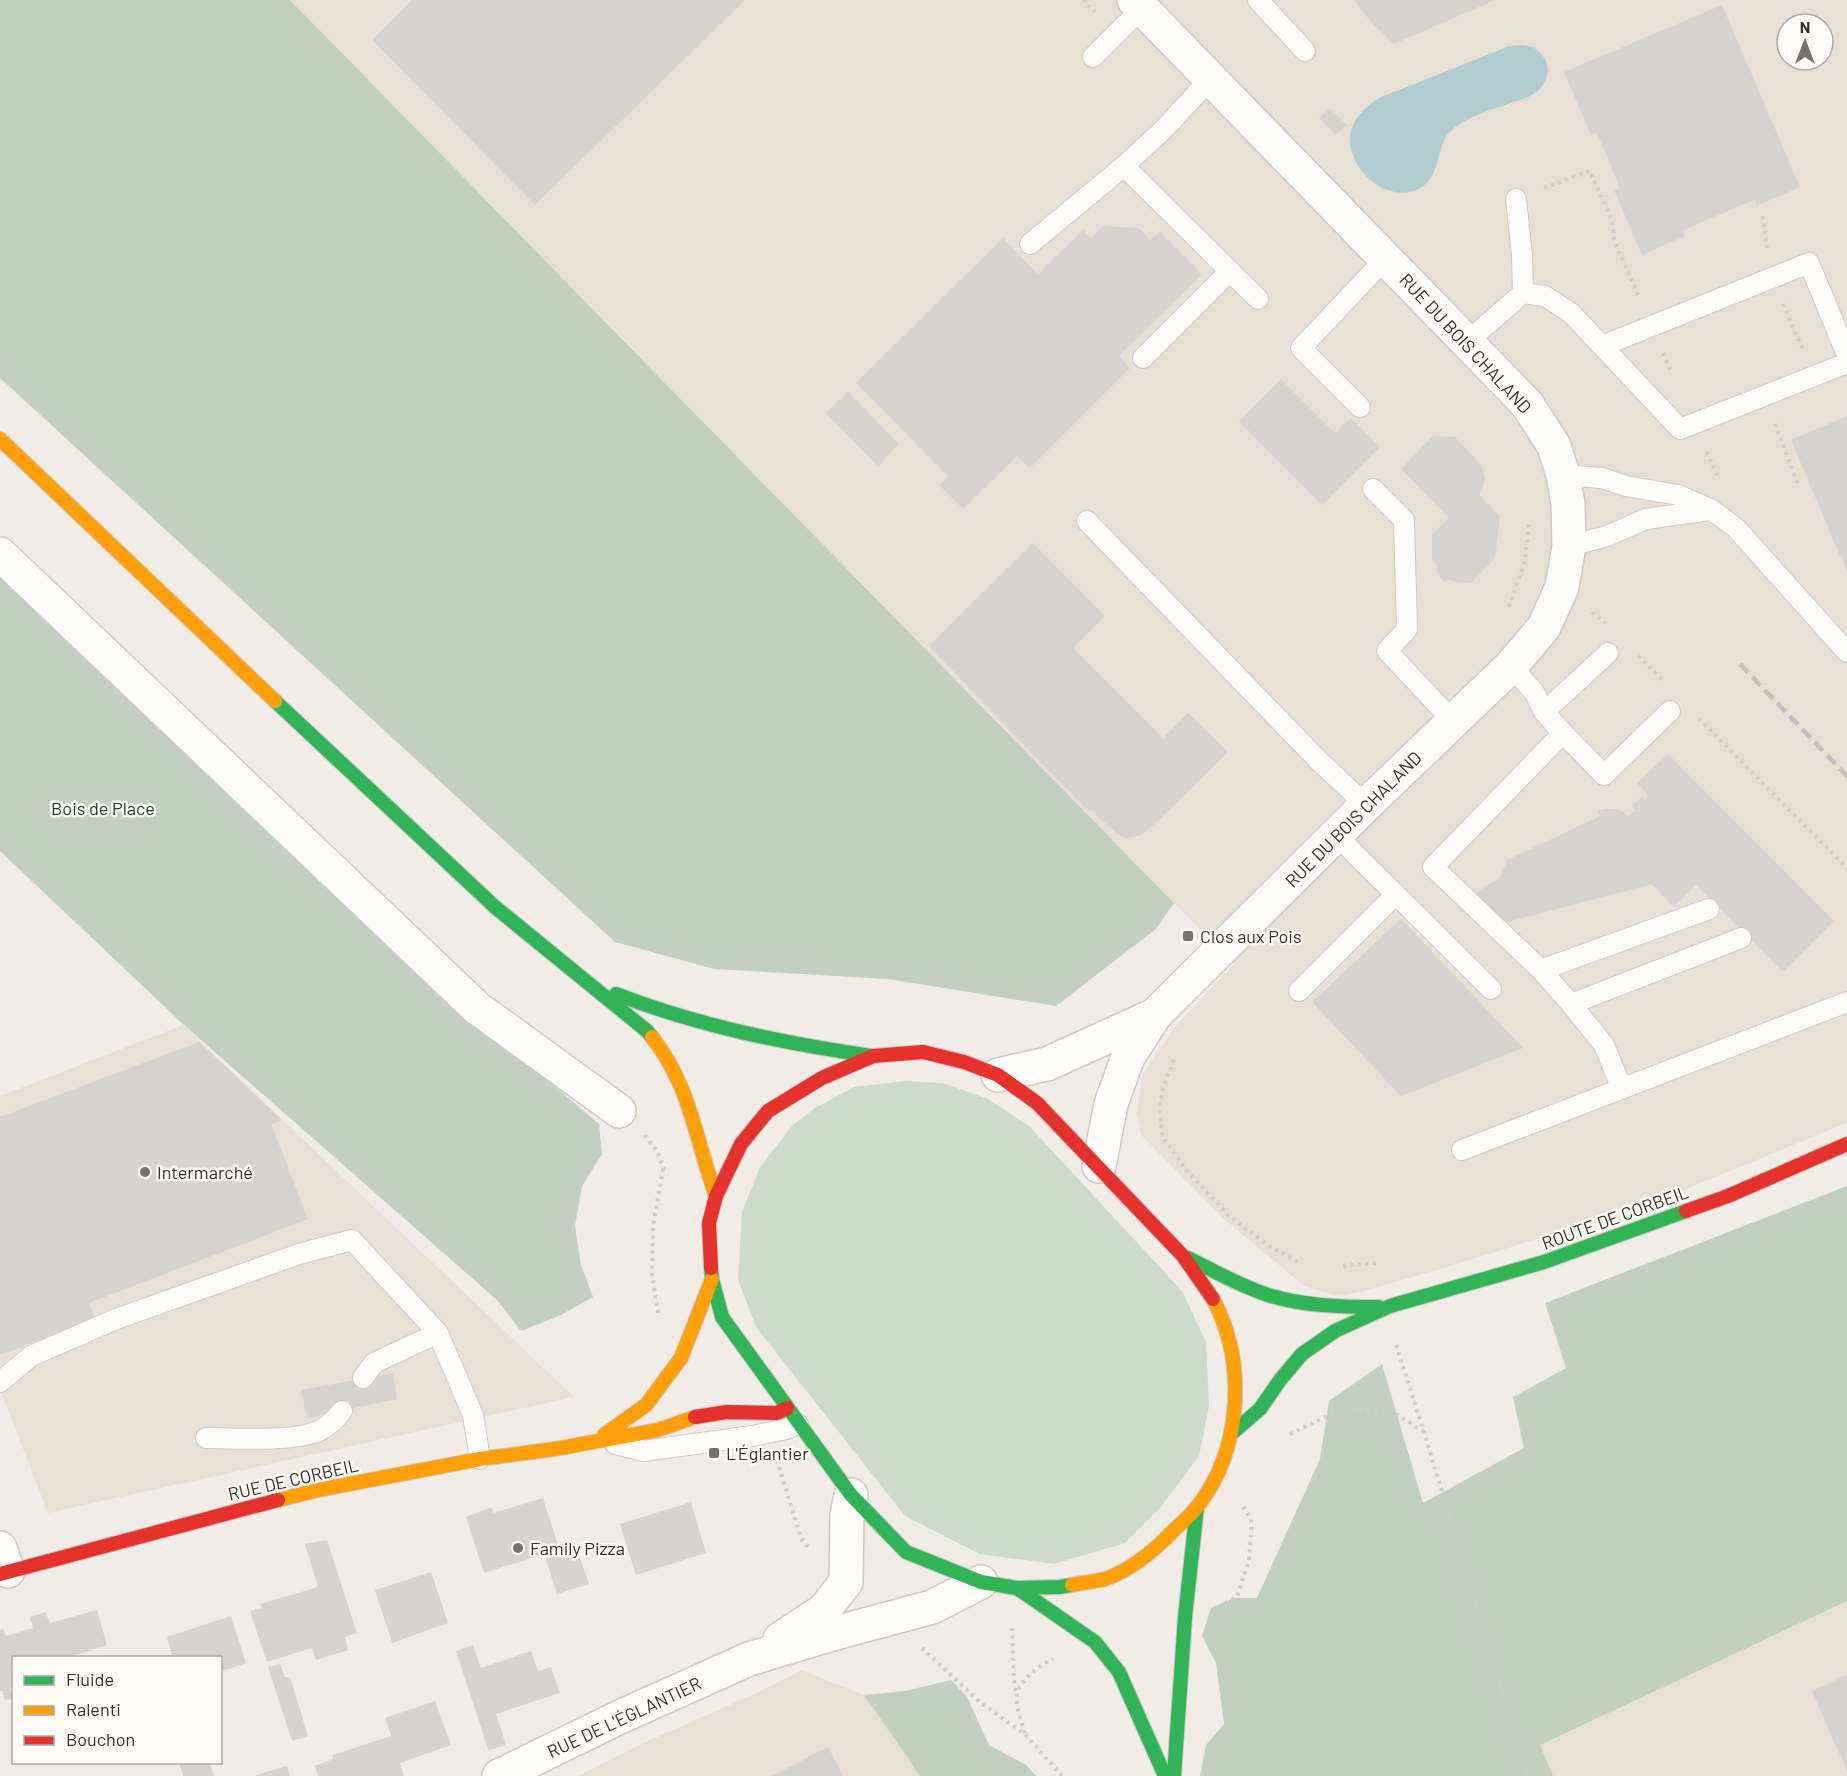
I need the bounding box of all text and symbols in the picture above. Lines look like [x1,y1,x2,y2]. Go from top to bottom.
north arrow [1775,12,1835,72]
text: N [1800,17,1810,36]
street label: RUE DU BOIS CHALAND [1395,268,1537,418]
street label: RUE DU BOIS CHALAND [1280,746,1426,892]
park label: Bois de Place [51,797,155,819]
place label: Clos aux Pois [1200,925,1302,947]
marker: Clos aux Pois [1181,929,1195,943]
place label: Intermarché [157,1161,253,1183]
marker: Intermarché [138,1165,152,1179]
street label: ROUTE DE CORBEIL [1539,1180,1691,1254]
place label: L'Églantier [726,1442,809,1464]
marker: L'Églantier [707,1446,721,1460]
street label: RUE DE CORBEIL [226,1453,360,1505]
place label: Family Pizza [530,1537,625,1559]
marker: Family Pizza [511,1541,525,1555]
legend [12,1656,222,1764]
text: Fluide [66,1668,114,1690]
street label: RUE DE L'ÉGLANTIER [543,1672,705,1762]
text: Ralenti [66,1698,121,1720]
text: Bouchon [66,1728,135,1750]

